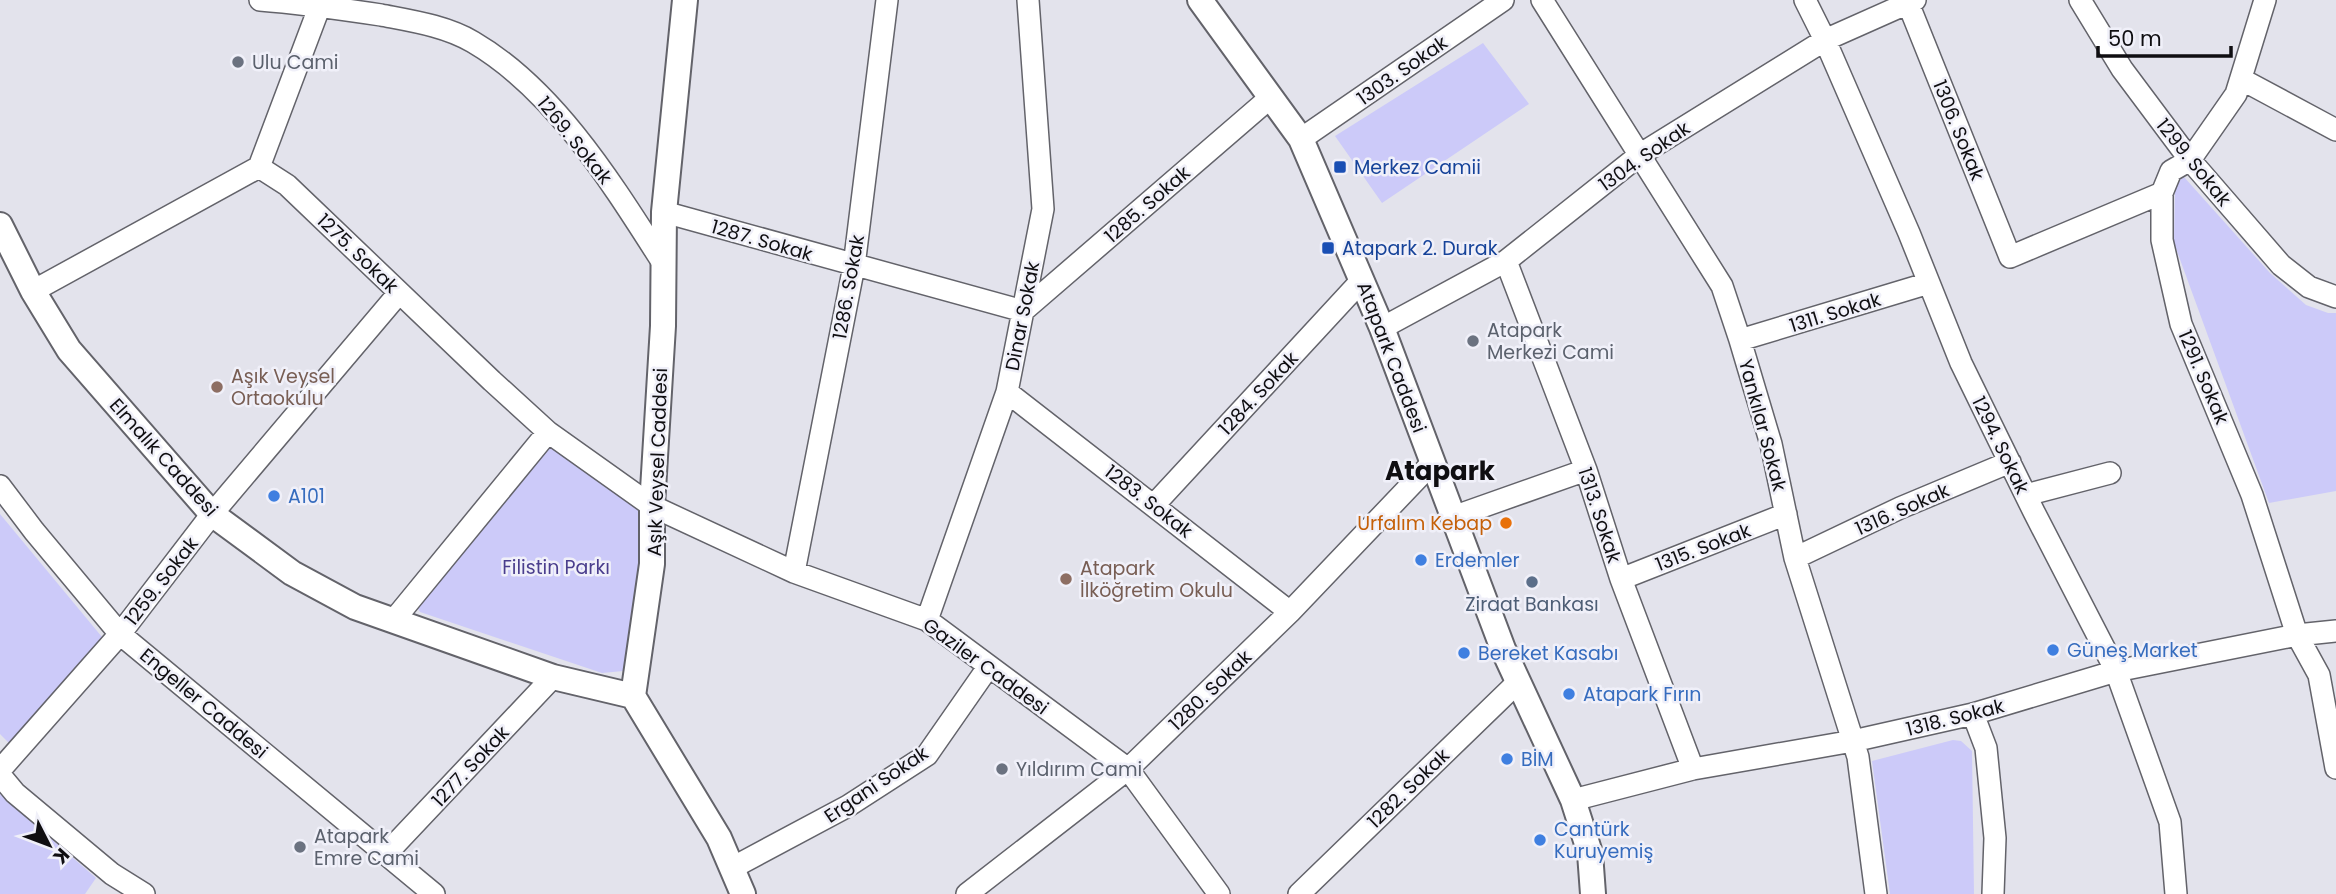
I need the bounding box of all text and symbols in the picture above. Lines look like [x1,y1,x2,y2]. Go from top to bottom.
scale bar [2098,14,2231,58]
text: 50 m [2108,24,2162,53]
street label: 1303. Sokak [1351,29,1453,112]
place label: Ulu Cami [252,49,339,76]
marker: Ulu Cami [230,54,246,70]
street label: 1306. Sokak [1926,76,1991,185]
street label: 1269. Sokak [531,91,619,190]
street label: 1299. Sokak [2150,113,2238,212]
street label: 1304. Sokak [1593,115,1696,198]
place label: Merkez Camii [1354,154,1481,181]
street label: 1285. Sokak [1099,159,1196,249]
marker: Merkez Camii [1332,159,1348,175]
street label: 1275. Sokak [311,207,405,299]
street label: 1287. Sokak [708,213,816,268]
street label: 1286. Sokak [826,232,871,342]
place label: Atapark 2. Durak [1342,235,1498,262]
marker: Atapark 2. Durak [1320,240,1336,256]
street label: Dinar Sokak [999,259,1046,373]
street label: Atapark Caddesi [1350,278,1433,437]
street label: 1311. Sokak [1786,286,1884,339]
place label: Atapark Merkezi Cami [1487,317,1614,366]
street label: 1291. Sokak [2172,326,2236,429]
marker: Atapark Merkezi Cami [1465,333,1481,349]
street label: 1284. Sokak [1212,345,1304,441]
street label: Yankılar Sokak [1732,356,1793,494]
place label: Aşık Veysel Ortaokulu [231,363,335,412]
street label: Aşık Veysel Caddesi [641,367,674,557]
marker: Aşık Veysel Ortaokulu [209,379,225,395]
street label: Elmalık Caddesi [103,392,224,522]
street label: 1294. Sokak [1965,392,2036,499]
district label: Atapark [1385,453,1495,489]
street label: 1283. Sokak [1099,458,1199,544]
street label: 1313. Sokak [1571,464,1628,567]
street label: 1316. Sokak [1851,477,1954,542]
place label: A101 [288,483,325,510]
marker: A101 [266,488,282,504]
place label: Urfalım Kebap [1357,510,1492,537]
marker: Urfalım Kebap [1498,515,1514,531]
street label: 1315. Sokak [1652,517,1755,578]
street label: 1259. Sokak [118,531,205,631]
place label: Erdemler [1435,547,1520,574]
marker: Erdemler [1413,552,1429,568]
park label: Filistin Parkı [502,554,610,581]
place label: Atapark İlköğretim Okulu [1080,555,1233,604]
marker: Atapark İlköğretim Okulu [1058,571,1074,587]
marker: Ziraat Bankası [1524,574,1540,590]
place label: Ziraat Bankası [1465,591,1599,618]
street label: Gaziler Caddesi [917,612,1054,721]
place label: Güneş Market [2067,637,2198,664]
place label: Bereket Kasabı [1478,640,1618,667]
street label: Engeller Caddesi [134,642,273,765]
marker: Güneş Market [2045,642,2061,658]
street label: 1280. Sokak [1163,644,1258,737]
marker: Bereket Kasabı [1456,645,1472,661]
place label: Atapark Fırın [1583,681,1701,708]
marker: Atapark Fırın [1561,686,1577,702]
street label: 1318. Sokak [1903,692,2007,743]
street label: 1277. Sokak [426,719,515,813]
street label: Ergani Sokak [819,740,934,829]
street label: 1282. Sokak [1361,742,1456,834]
place label: BİM [1521,746,1554,773]
marker: BİM [1499,751,1515,767]
place label: Yıldırım Cami [1016,756,1142,783]
marker: Yıldırım Cami [994,761,1010,777]
north arrow [14,810,84,880]
place label: Cantürk Kuruyemiş [1554,816,1653,865]
place label: Atapark Emre Cami [314,823,419,872]
marker: Cantürk Kuruyemiş [1532,832,1548,848]
marker: Atapark Emre Cami [292,839,308,855]
text: K [47,842,76,870]

